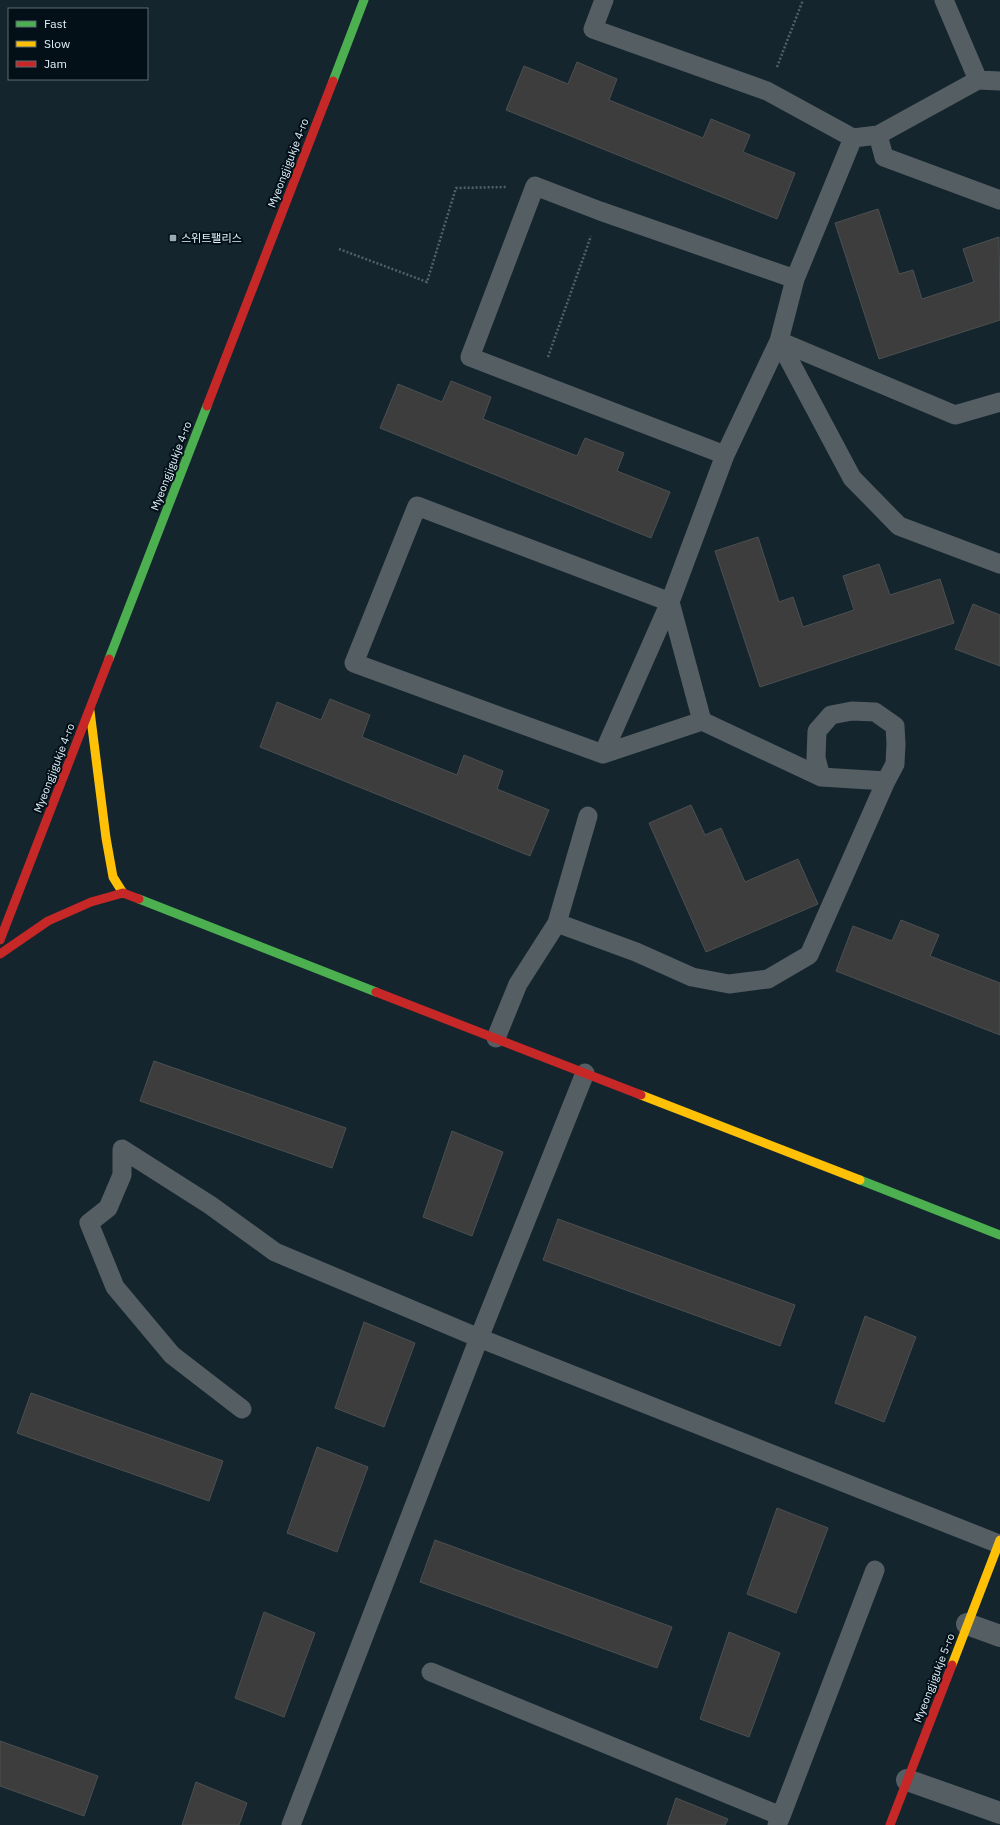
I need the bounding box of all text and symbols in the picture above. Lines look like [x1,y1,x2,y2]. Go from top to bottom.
legend [8,8,148,80]
text: Fast [44,16,67,31]
text: Slow [44,36,70,51]
text: Jam [44,56,67,71]
street label: Myeongjigukje 4-ro [265,116,311,210]
place label: 스위트팰리스 [181,231,242,245]
marker: 스위트팰리스 [168,233,178,243]
street label: Myeongjigukje 4-ro [148,419,194,513]
street label: Myeongjigukje 4-ro [31,721,77,815]
street label: Myeongjigukje 5-ro [911,1631,957,1725]

